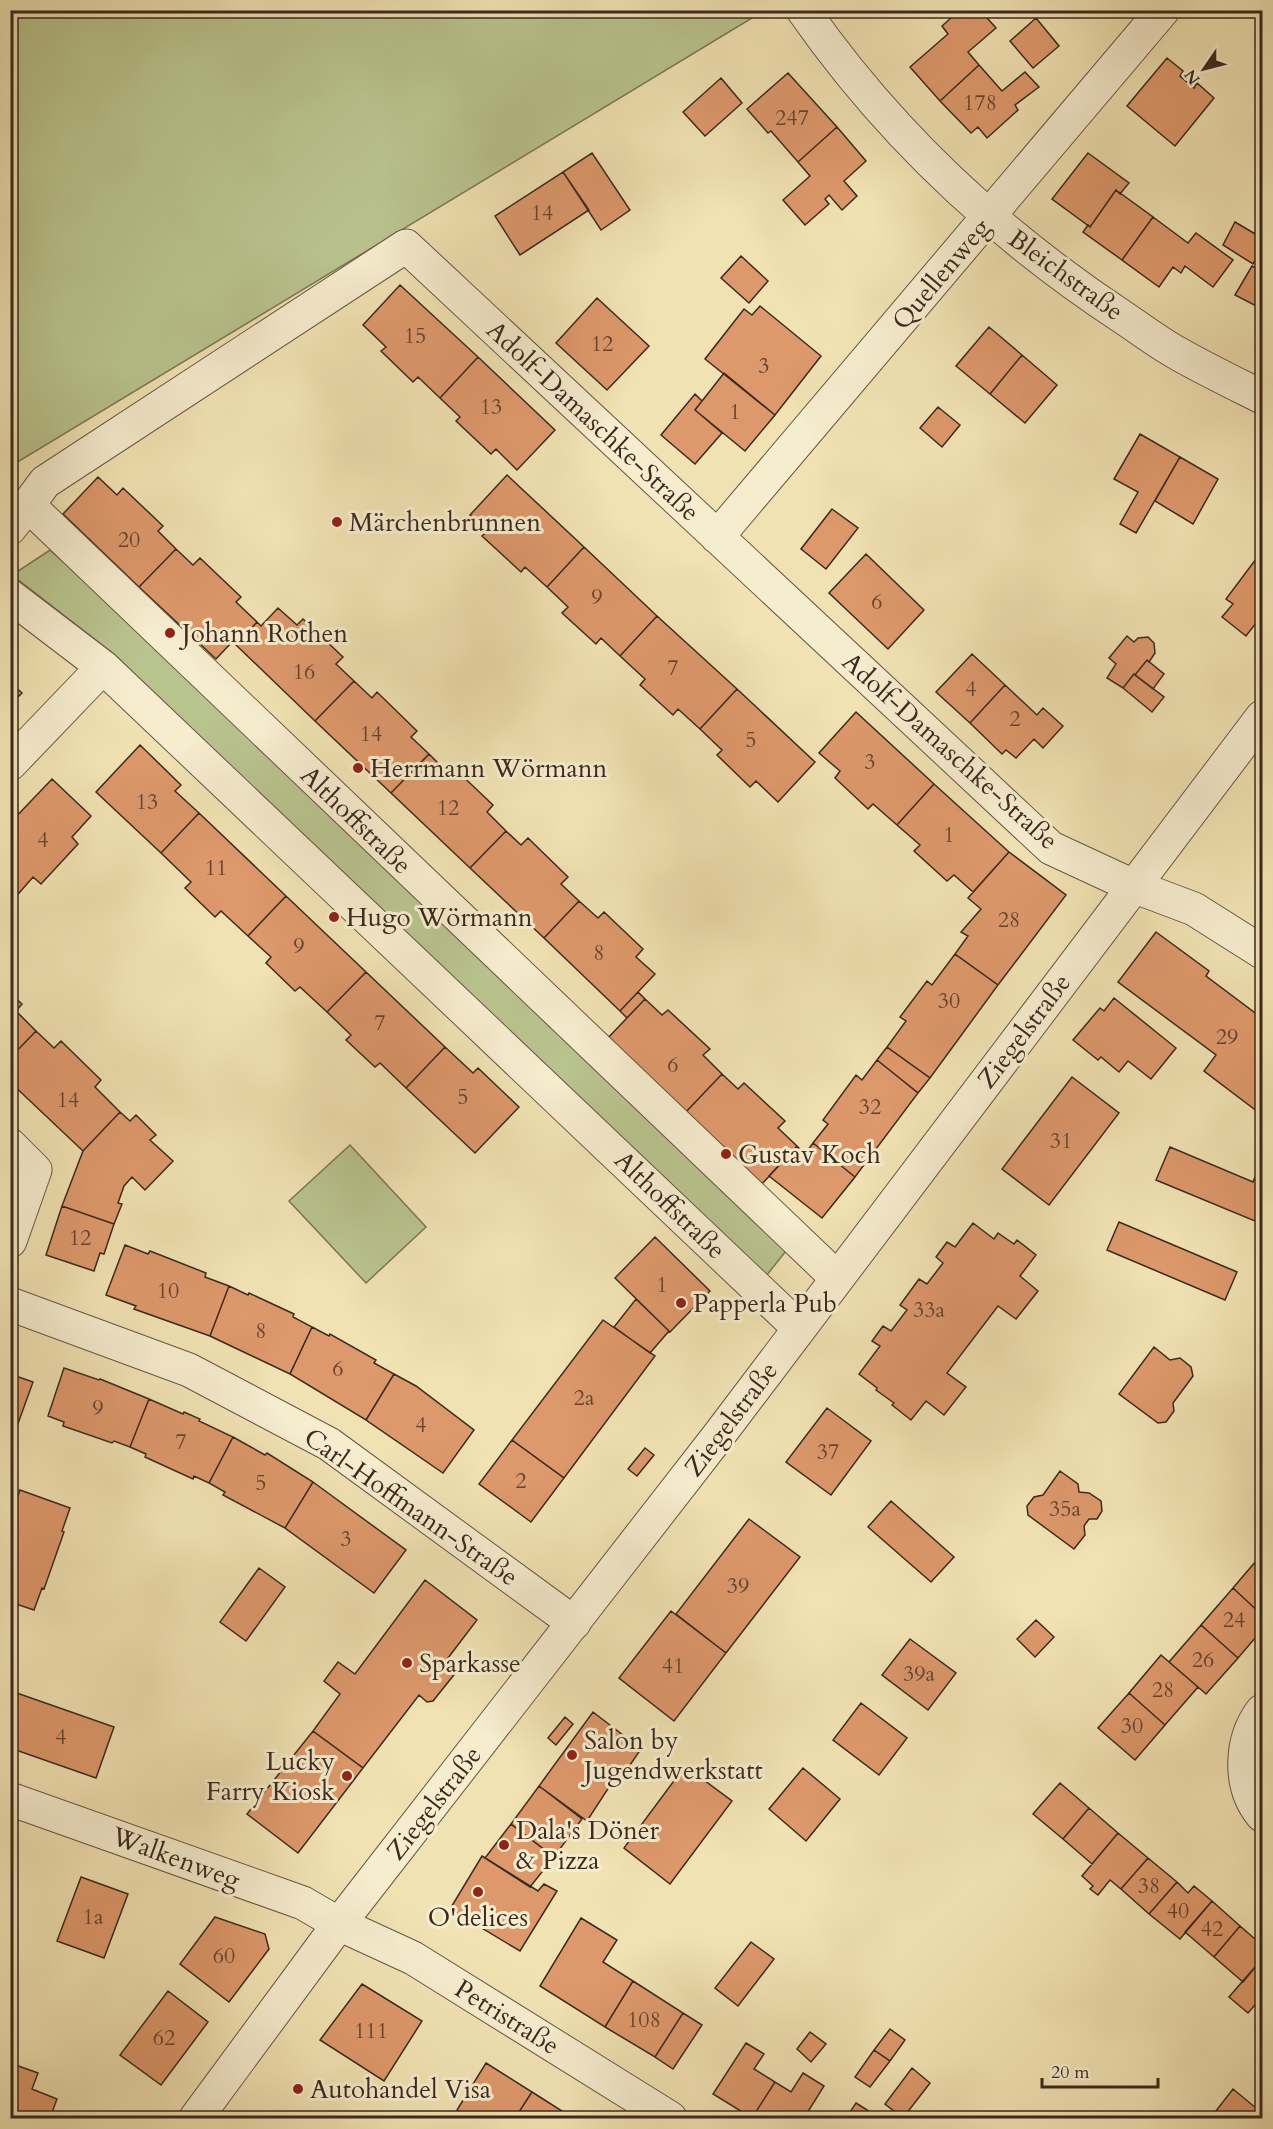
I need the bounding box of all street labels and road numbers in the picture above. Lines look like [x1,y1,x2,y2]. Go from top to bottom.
street label: Quellenweg [884,211,998,337]
street label: Bleichstraße [1001,221,1131,329]
street label: Adolf-Damaschke-Straße [479,313,707,529]
street label: Adolf-Damaschke-Straße [834,644,1066,858]
street label: Althoffstraße [293,758,419,882]
street label: Ziegelstraße [969,966,1079,1096]
street label: Althoffstraße [607,1143,733,1267]
street label: Ziegelstraße [676,1354,786,1484]
street label: Carl-Hoffmann-Straße [297,1420,525,1594]
street label: Ziegelstraße [378,1739,490,1867]
street label: Walkenweg [106,1818,245,1898]
street label: Petristraße [448,1971,566,2063]

